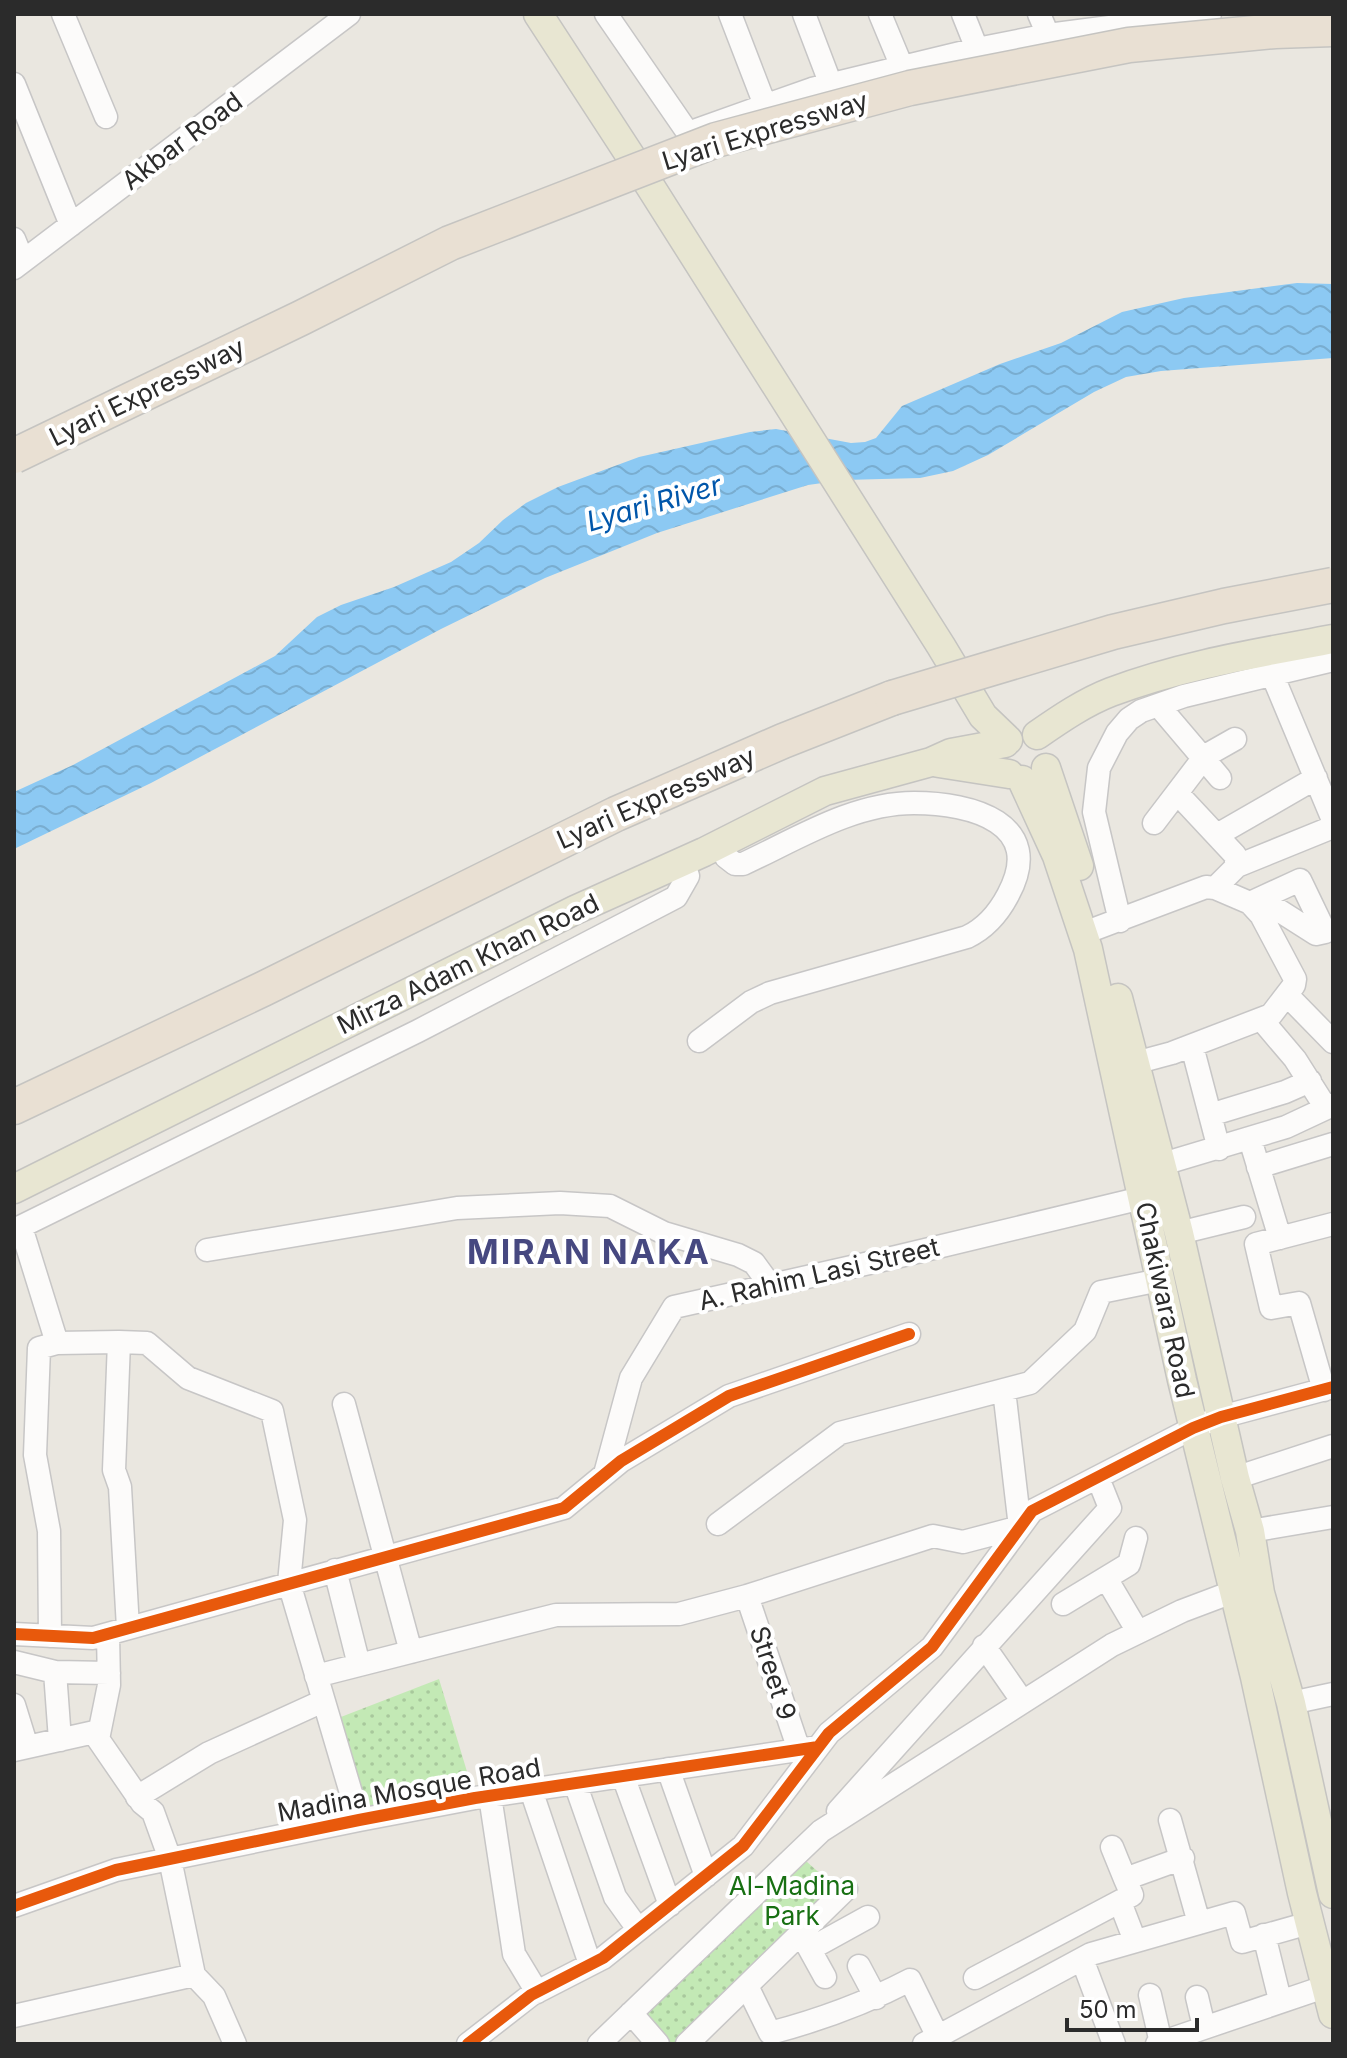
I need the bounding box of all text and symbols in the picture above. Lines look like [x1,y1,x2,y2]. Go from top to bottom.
street label: Lyari Expressway [658,84,872,177]
street label: Akbar Road [115,85,248,196]
street label: Lyari Expressway [44,331,250,452]
water label: Lyari River [583,467,727,538]
street label: Lyari Expressway [552,740,760,855]
street label: Mirza Adam Khan Road [332,887,604,1040]
street label: Chakiwara Road [1130,1199,1201,1401]
district label: MIRAN NAKA [467,1231,711,1272]
street label: A. Rahim Lasi Street [696,1231,942,1316]
street label: Street 9 [744,1622,803,1724]
street label: Madina Mosque Road [275,1751,543,1828]
park label: Al-Madina Park [729,1870,855,1931]
scale bar [1067,1982,1197,2032]
text: 50 m [1079,1995,1137,2024]

